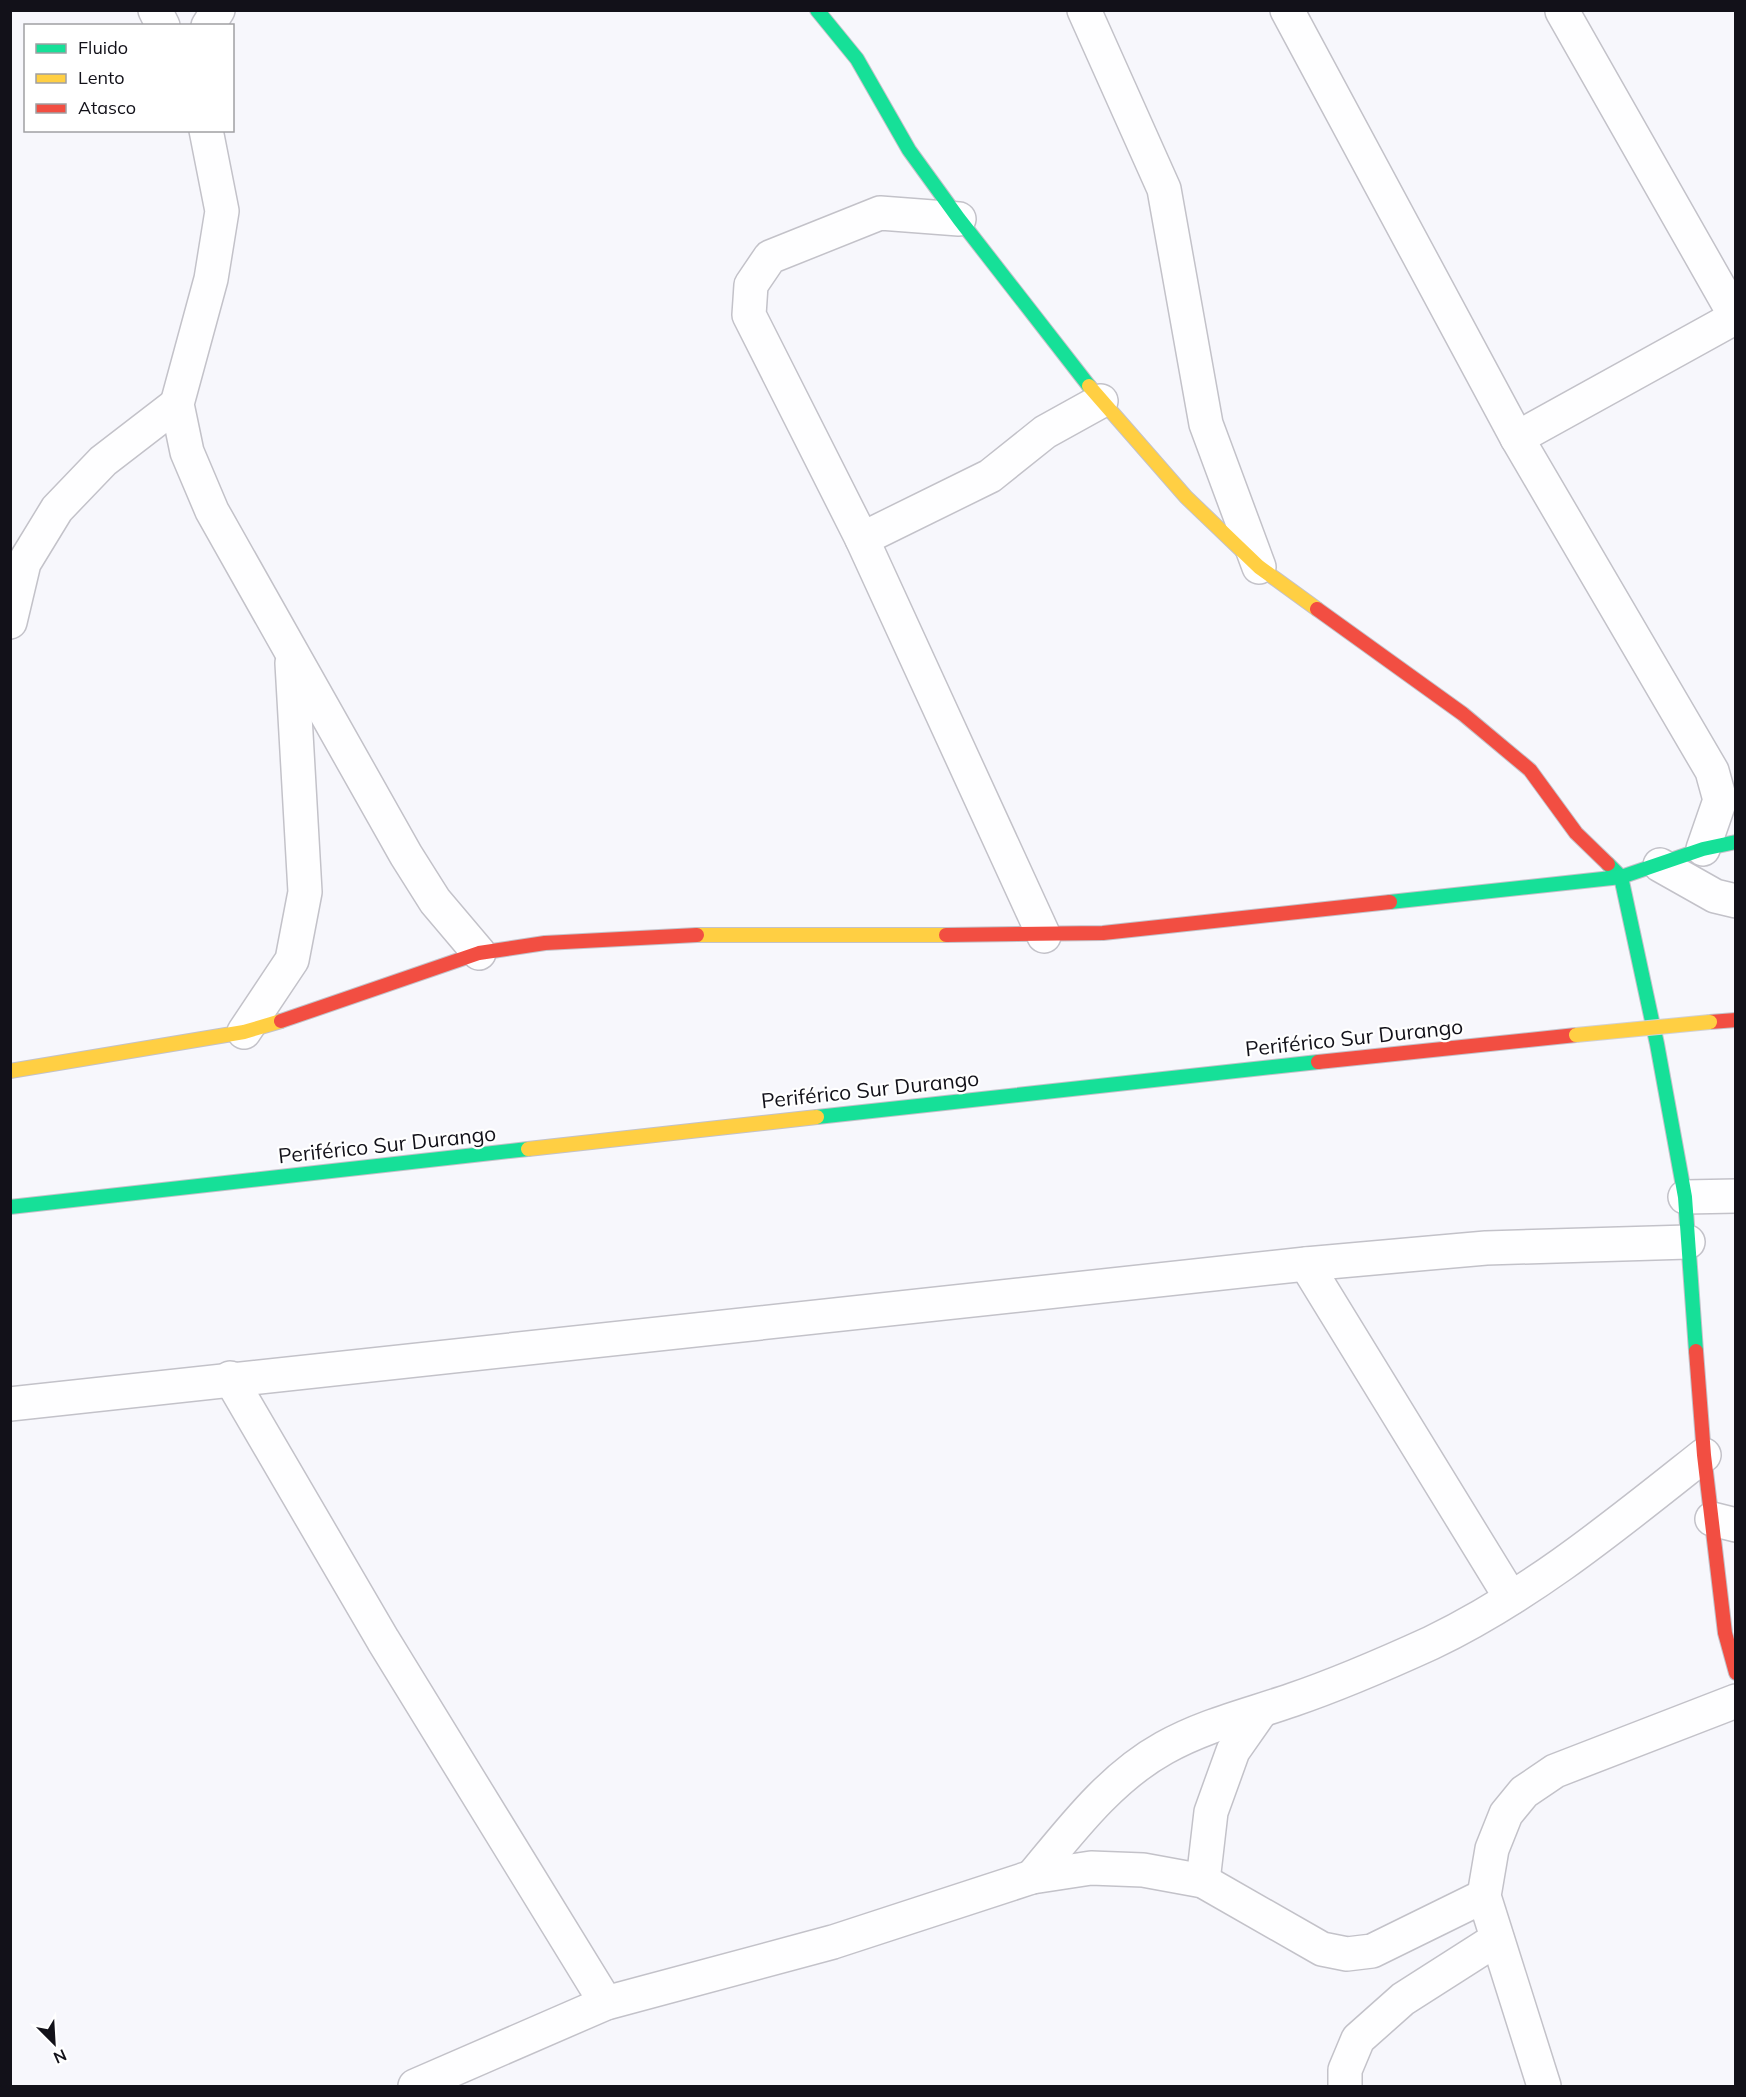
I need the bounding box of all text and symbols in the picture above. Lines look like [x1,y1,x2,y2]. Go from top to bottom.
legend [24,24,234,132]
text: Fluido [78,36,128,59]
text: Lento [78,66,125,89]
text: Atasco [78,96,136,119]
street label: Periférico Sur Durango [1244,1013,1464,1061]
street label: Periférico Sur Durango [760,1065,980,1113]
street label: Periférico Sur Durango [277,1120,497,1168]
north arrow [24,2013,84,2073]
text: N [51,2045,70,2068]

